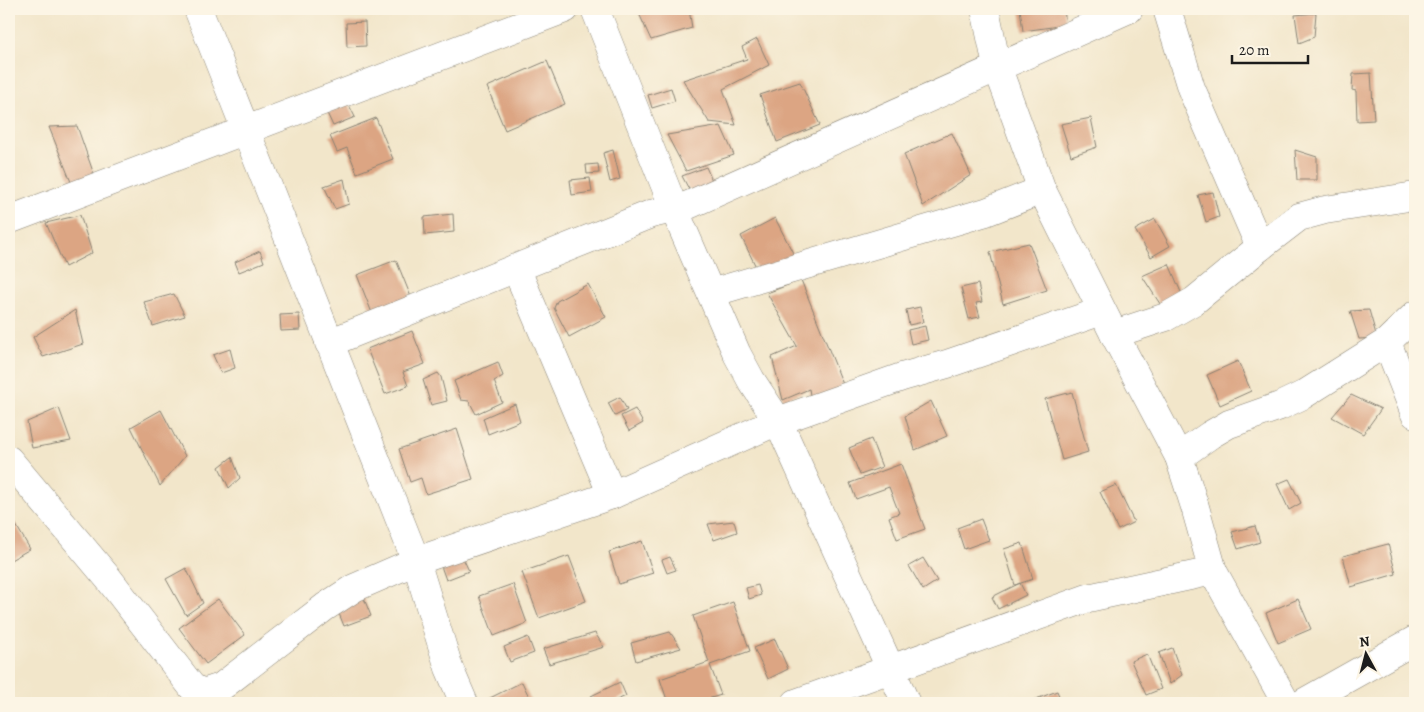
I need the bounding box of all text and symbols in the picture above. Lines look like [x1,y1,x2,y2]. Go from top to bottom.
scale bar [1232,32,1308,64]
text: 20 m [1239,40,1270,60]
north arrow [1342,630,1392,680]
text: N [1358,632,1371,652]

